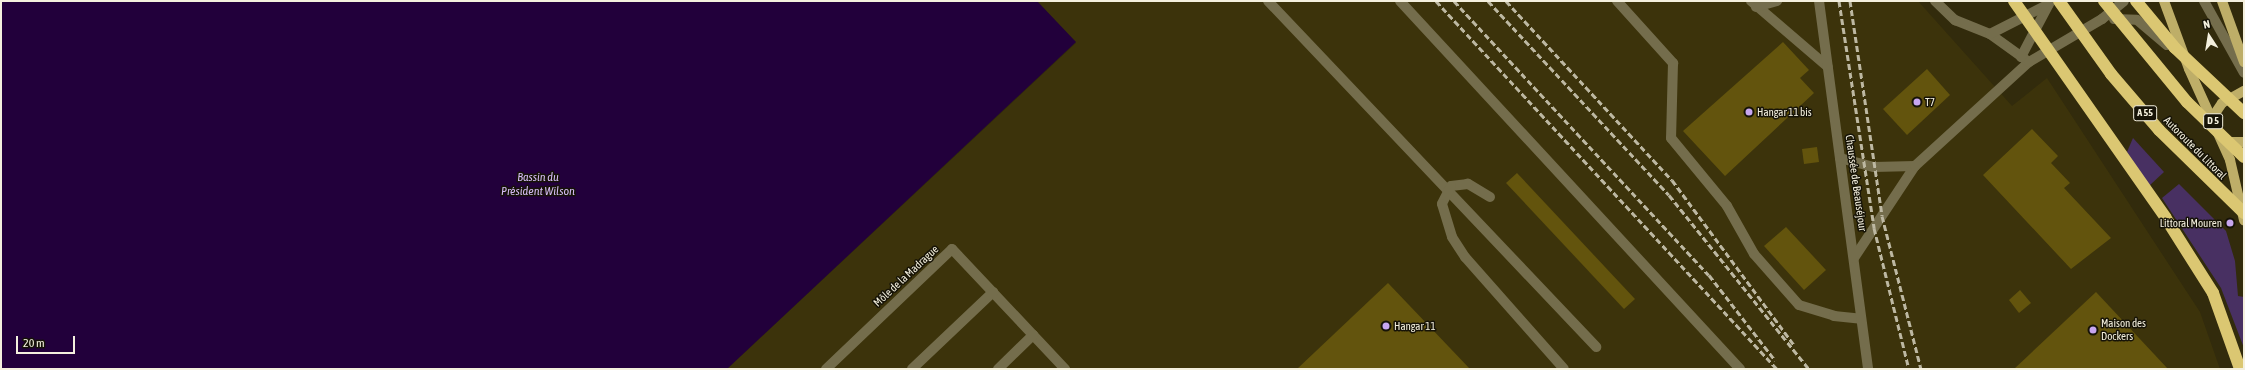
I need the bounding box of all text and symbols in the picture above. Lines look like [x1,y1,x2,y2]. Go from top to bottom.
north arrow [2189,16,2229,56]
text: N [2202,18,2211,31]
place label: T7 [1925,95,1935,109]
marker: T7 [1912,97,1922,107]
place label: Hangar 11 bis [1757,105,1812,119]
road number: A 55 [2133,105,2157,121]
marker: Hangar 11 bis [1744,107,1754,117]
road number: D 5 [2203,113,2223,129]
street label: Autoroute du Littoral [2161,114,2229,182]
street label: Chaussée de Beauséjour [1843,134,1869,232]
water label: Bassin du Président Wilson [501,171,575,199]
place label: Littoral Mouren [2160,216,2222,230]
marker: Littoral Mouren [2225,218,2235,228]
street label: Môle de la Madrague [871,243,941,309]
place label: Maison des Dockers [2101,317,2146,343]
place label: Hangar 11 [1394,319,1436,333]
marker: Hangar 11 [1381,321,1391,331]
marker: Maison des Dockers [2088,325,2098,335]
scale bar [18,328,77,354]
text: 20 m [23,336,45,350]

